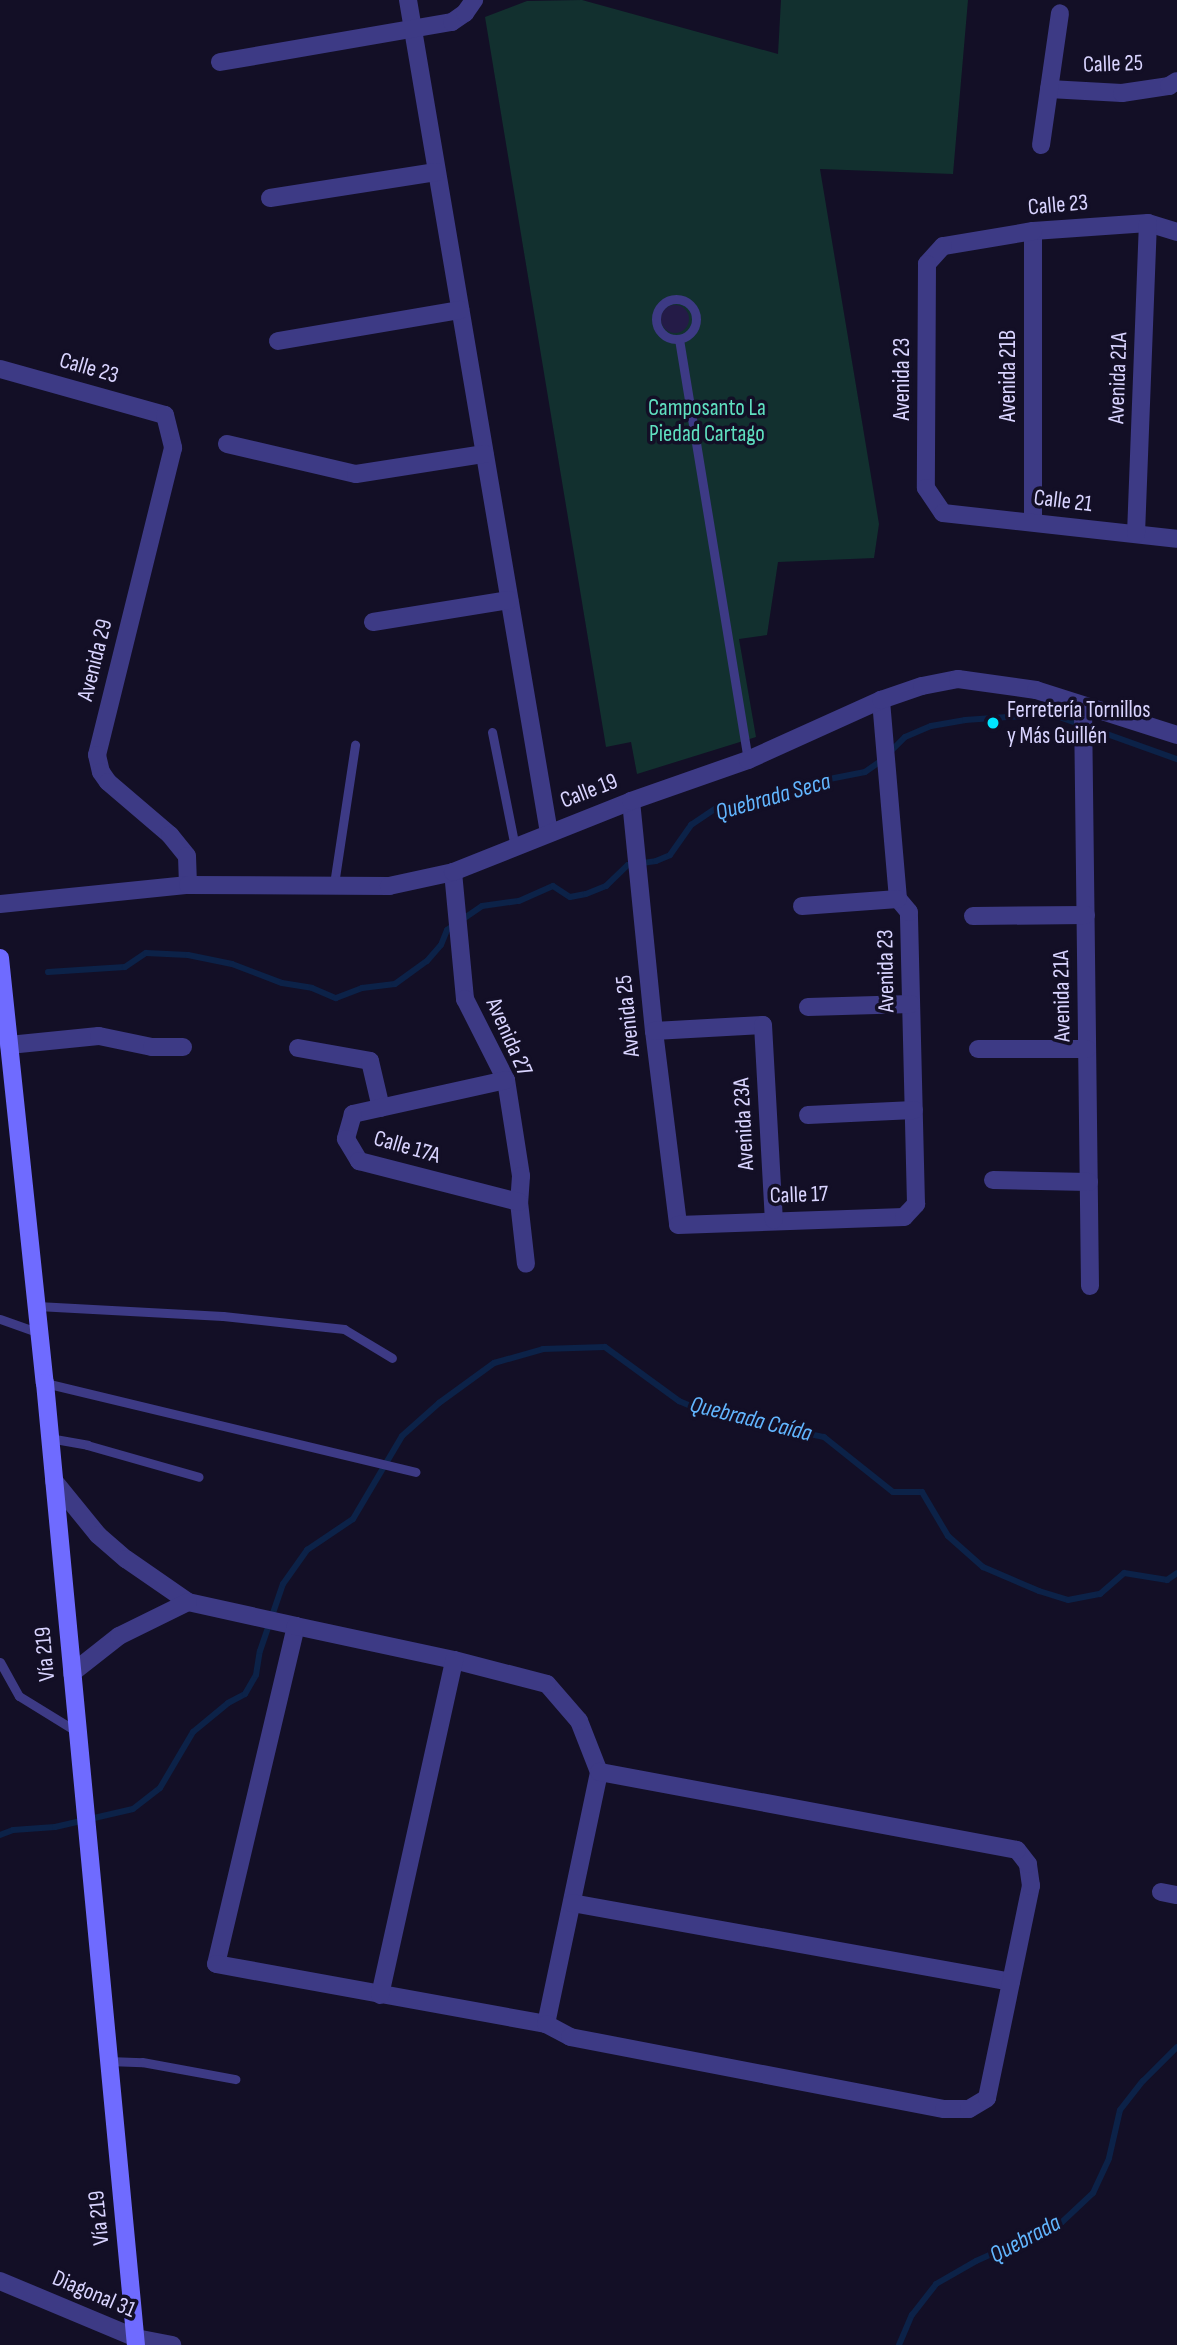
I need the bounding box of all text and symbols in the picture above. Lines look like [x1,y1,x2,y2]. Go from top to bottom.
street label: Calle 25 [1083,49,1143,79]
street label: Calle 23 [1027,189,1089,221]
street label: Avenida 21B [994,330,1022,422]
street label: Avenida 21A [1103,332,1133,424]
street label: Avenida 23 [888,338,916,420]
street label: Calle 23 [56,346,122,390]
park label: Camposanto La Piedad Cartago [648,394,766,448]
street label: Calle 21 [1032,484,1094,518]
street label: Avenida 29 [72,616,118,704]
place label: Ferretería Tornillos y Más Guillén [1007,696,1151,750]
marker: Ferretería Tornillos y Más Guillén [985,715,1001,731]
street label: Calle 19 [556,767,622,815]
water label: Quebrada Seca [712,767,834,827]
street label: Avenida 23 [871,929,901,1013]
street label: Avenida 21A [1047,950,1077,1042]
street label: Avenida 25 [610,974,646,1058]
street label: Avenida 27 [480,994,538,1080]
street label: Avenida 23A [728,1077,760,1171]
street label: Calle 17A [371,1124,443,1170]
street label: Calle 17 [769,1180,829,1210]
water label: Quebrada Caída [687,1390,815,1448]
street label: Vía 219 [29,1625,61,1683]
street label: Vía 219 [82,2189,116,2247]
water label: Quebrada [985,2208,1065,2270]
street label: Diagonal 31 [48,2264,140,2324]

